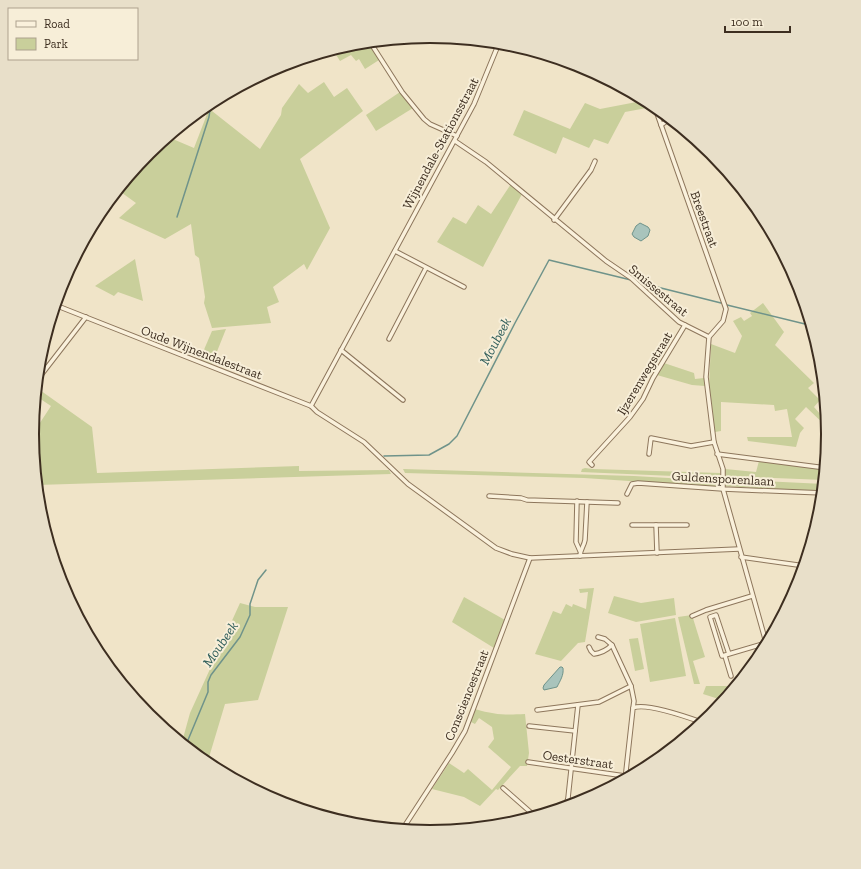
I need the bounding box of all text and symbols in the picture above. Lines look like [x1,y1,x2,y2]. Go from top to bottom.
legend [8,8,138,60]
scale bar [725,8,790,34]
text: 100 m [731,15,763,29]
text: Road [44,17,70,31]
text: Park [44,37,69,51]
street label: Wijnendale-Stationsstraat [399,75,483,212]
street label: Breestraat [687,189,722,250]
street label: Smissestraat [626,261,691,320]
water label: Moubeek [476,315,515,368]
street label: Oude Wijnendalestraat [139,322,265,384]
street label: Ijzerenwegstraat [614,329,676,418]
street label: Guldensporenlaan [671,468,775,489]
water label: Moubeek [199,618,242,670]
street label: Consciencestraat [441,647,492,743]
street label: Oesterstraat [542,747,614,772]

